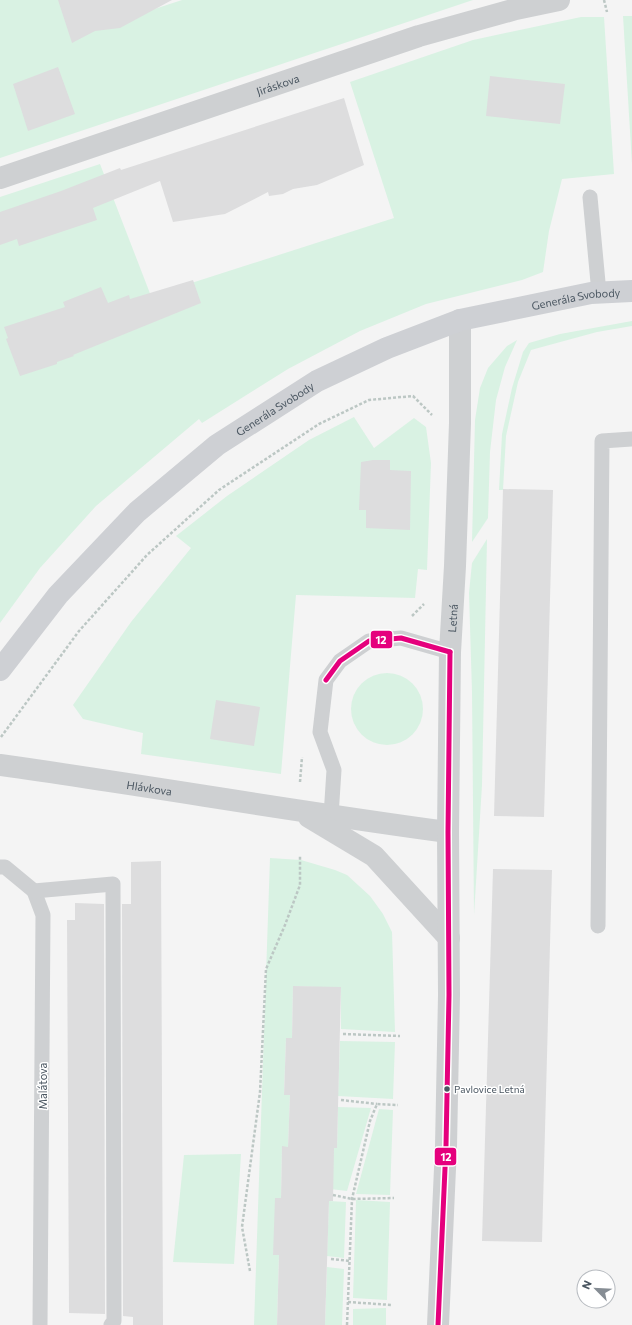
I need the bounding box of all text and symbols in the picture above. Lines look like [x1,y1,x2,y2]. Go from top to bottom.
street label: Jiráskova [254,71,301,98]
street label: Generála Svobody [530,285,621,312]
street label: Generála Svobody [233,378,316,438]
street label: Letná [445,604,459,633]
line badge: 12 [370,630,393,649]
text: 12 [375,633,387,646]
street label: Hlávkova [126,777,173,797]
street label: Malátova [36,1063,49,1109]
place label: Pavlovice Letná [454,1083,525,1095]
marker: Pavlovice Letná [442,1084,452,1094]
line badge: 12 [434,1147,457,1166]
text: 12 [440,1150,452,1163]
north arrow [576,1269,616,1309]
text: N [579,1278,594,1291]

